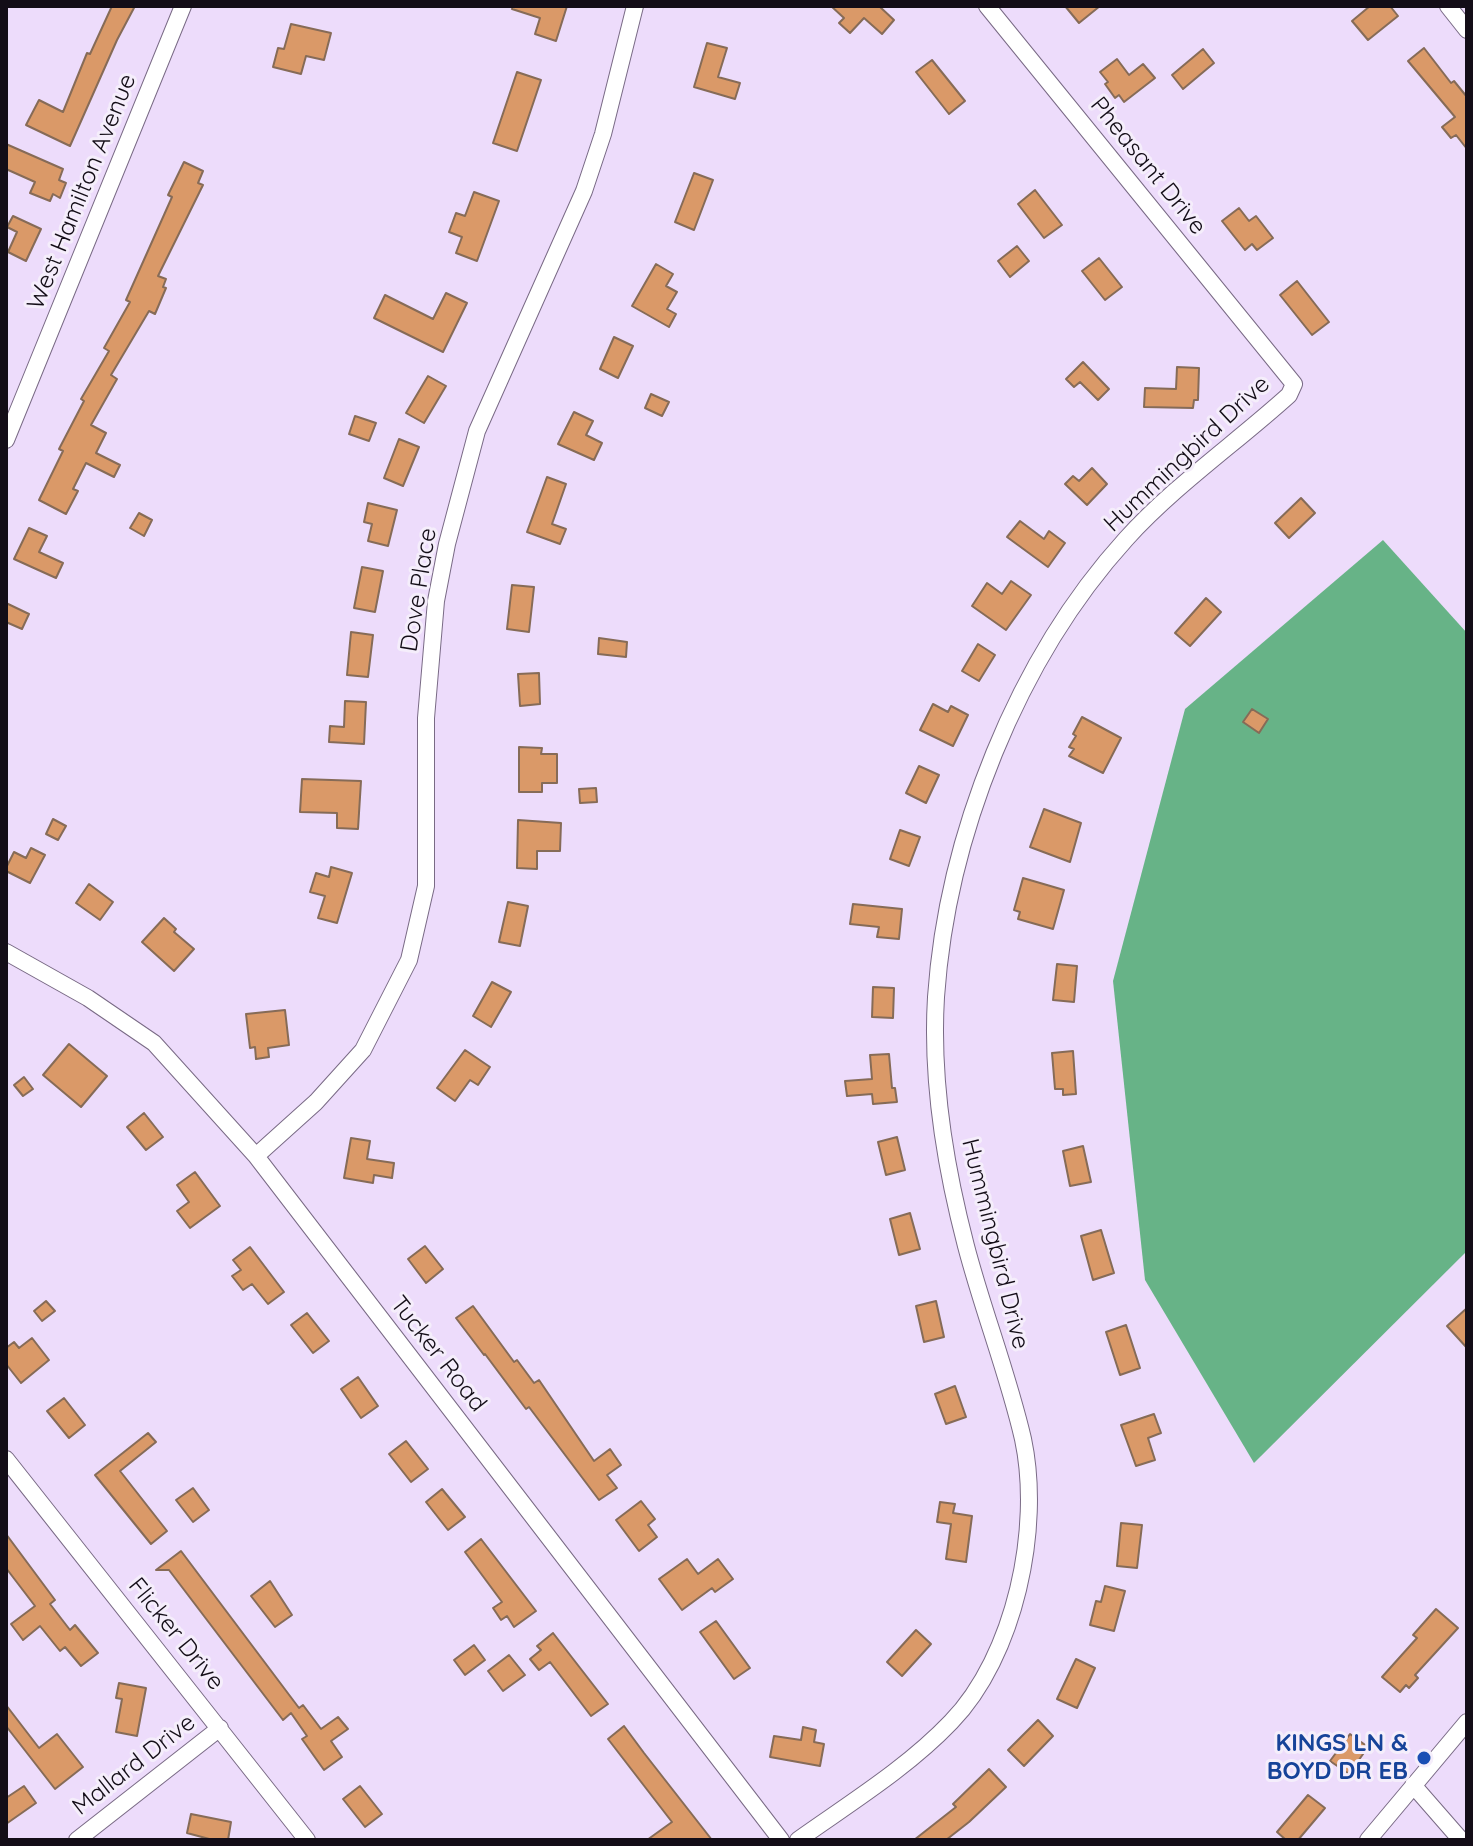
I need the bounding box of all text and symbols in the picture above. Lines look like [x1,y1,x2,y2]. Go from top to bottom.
street label: West Hamilton Avenue [22,70,142,314]
street label: Pheasant Drive [1084,91,1212,241]
street label: Hummingbird Drive [1098,370,1276,538]
street label: Dove Place [395,526,443,654]
street label: Hummingbird Drive [955,1136,1035,1352]
street label: Tucker Road [384,1290,492,1418]
street label: Flicker Drive [122,1572,230,1696]
street label: Mallard Drive [67,1708,201,1822]
place label: KINGS LN & BOYD DR EB [1267,1730,1408,1786]
marker: KINGS LN & BOYD DR EB [1415,1749,1433,1767]

